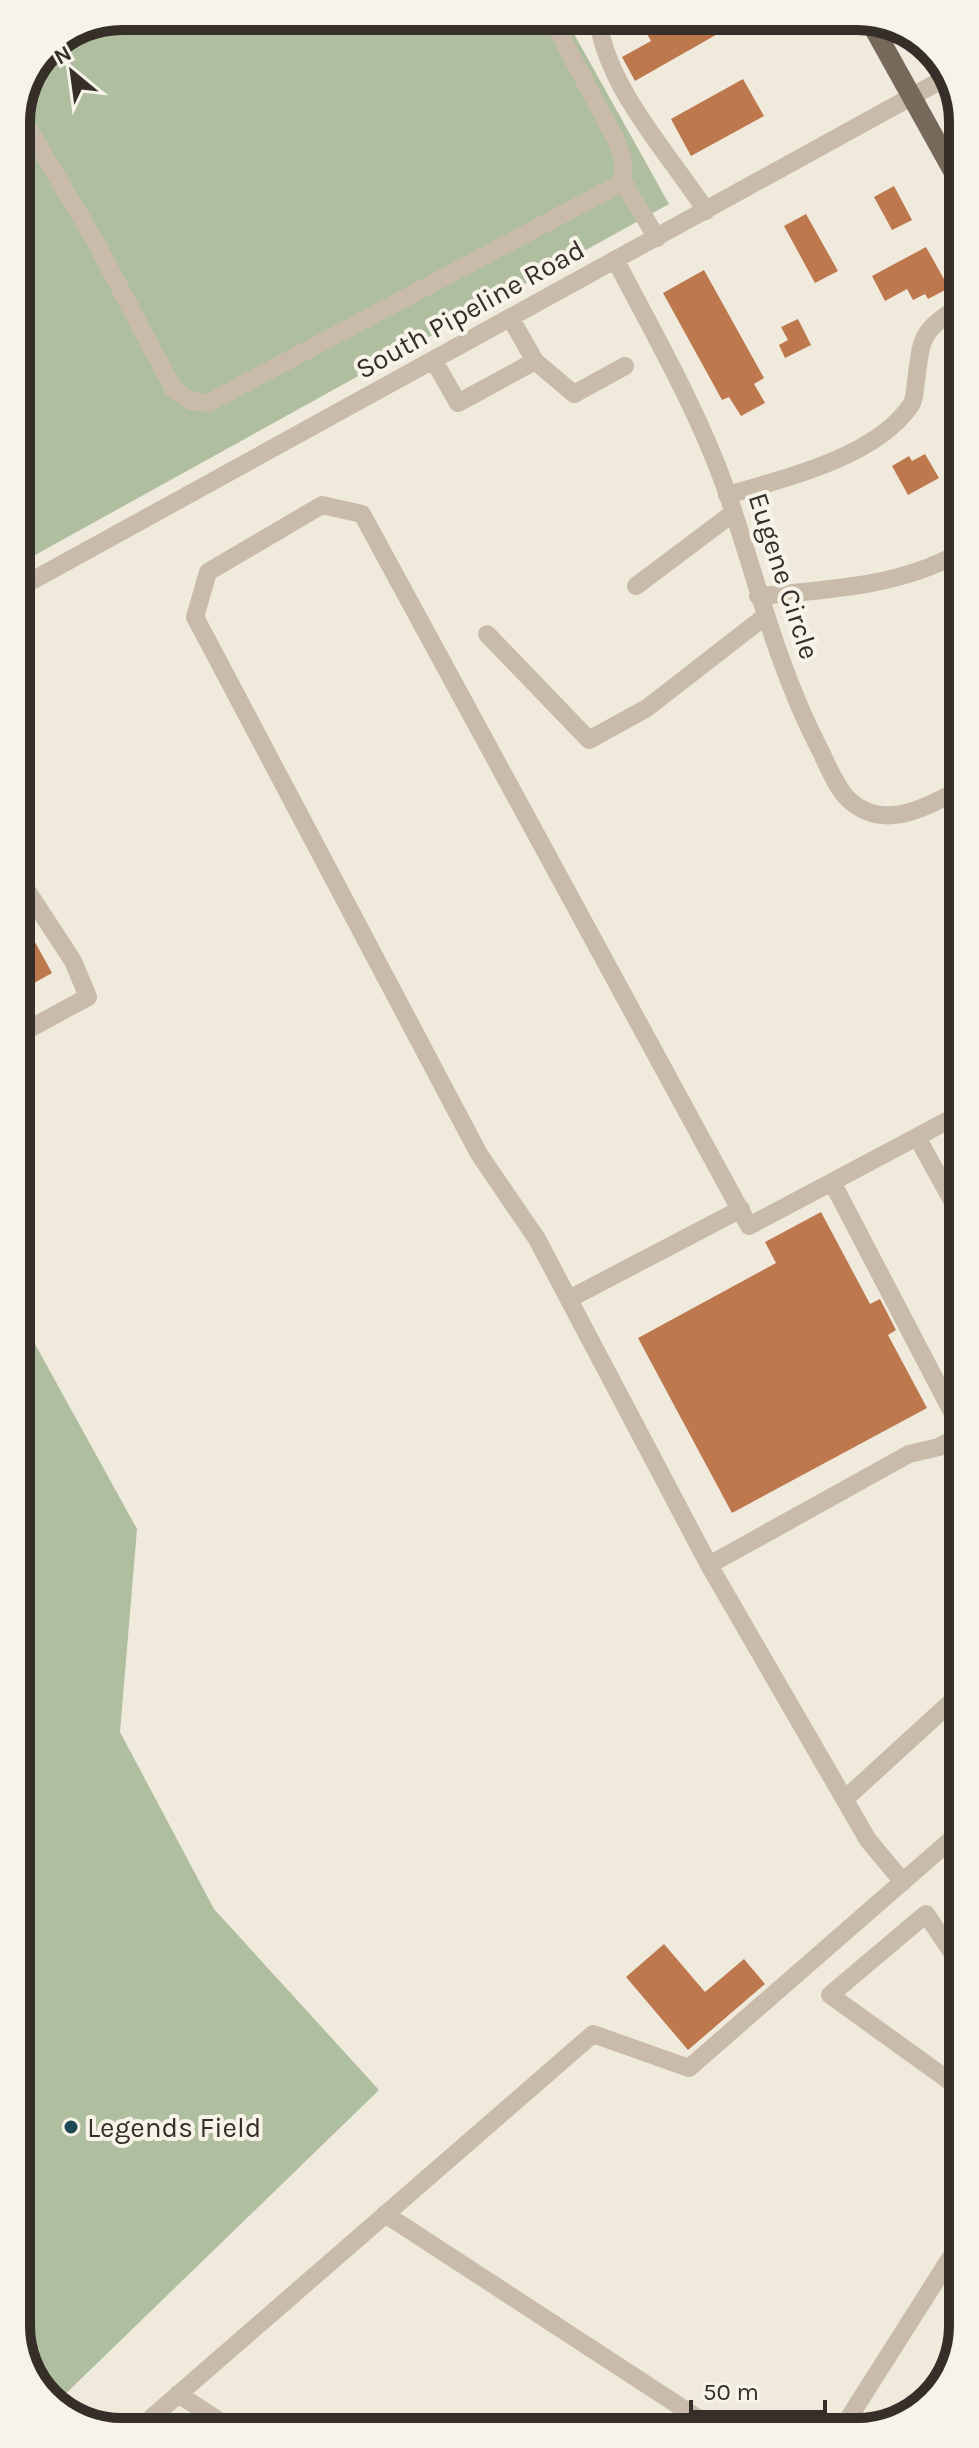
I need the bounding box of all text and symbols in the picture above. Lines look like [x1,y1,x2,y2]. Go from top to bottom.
north arrow [32,32,112,112]
text: N [50,40,76,71]
street label: South Pipeline Road [350,232,590,386]
street label: Eugene Circle [742,489,826,663]
place label: Legends Field [87,2111,261,2144]
marker: Legends Field [62,2118,80,2136]
scale bar [691,2364,825,2414]
text: 50 m [703,2378,759,2406]

